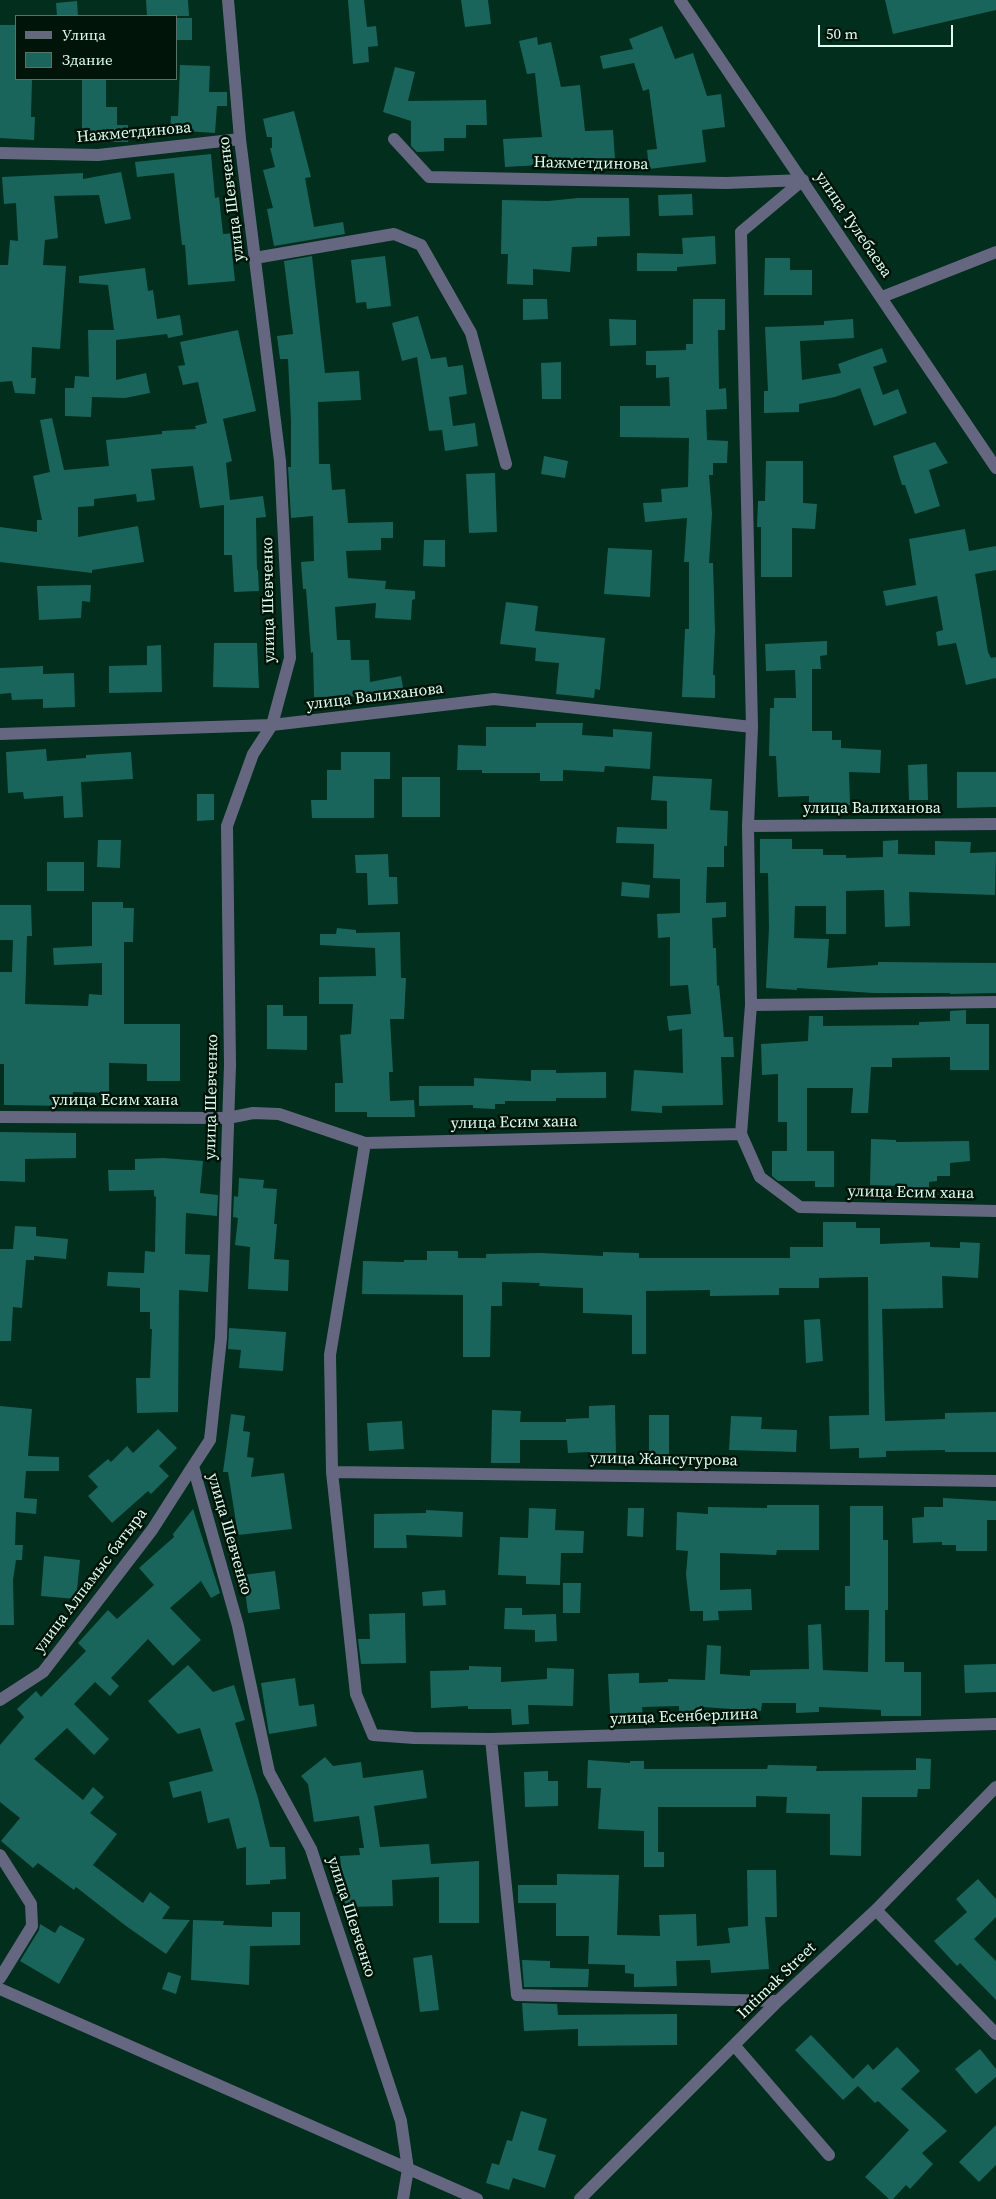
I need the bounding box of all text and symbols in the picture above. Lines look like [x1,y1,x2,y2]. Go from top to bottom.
legend [15,15,178,80]
scale bar [821,15,956,47]
text: 50 m [826,23,858,44]
text: Улица [62,24,106,45]
text: Здание [62,49,113,70]
street label: Нажметдинова [76,118,192,148]
street label: улица Шевченко [215,135,249,263]
street label: Нажметдинова [533,153,649,175]
street label: улица Тулебаева [810,168,896,282]
street label: улица Шевченко [258,537,280,663]
street label: улица Валиханова [305,679,445,715]
street label: улица Валиханова [803,799,941,819]
street label: улица Шевченко [201,1034,223,1160]
street label: улица Есим хана [52,1091,178,1111]
street label: улица Есим хана [451,1112,577,1134]
street label: улица Есим хана [848,1182,974,1204]
street label: улица Жансугурова [590,1449,738,1471]
street label: улица Шевченко [202,1471,256,1597]
street label: улица Алпамыс батыра [30,1505,152,1657]
street label: улица Есенберлина [610,1705,758,1729]
street label: улица Шевченко [322,1854,380,1980]
street label: Intimak Street [734,1939,820,2023]

